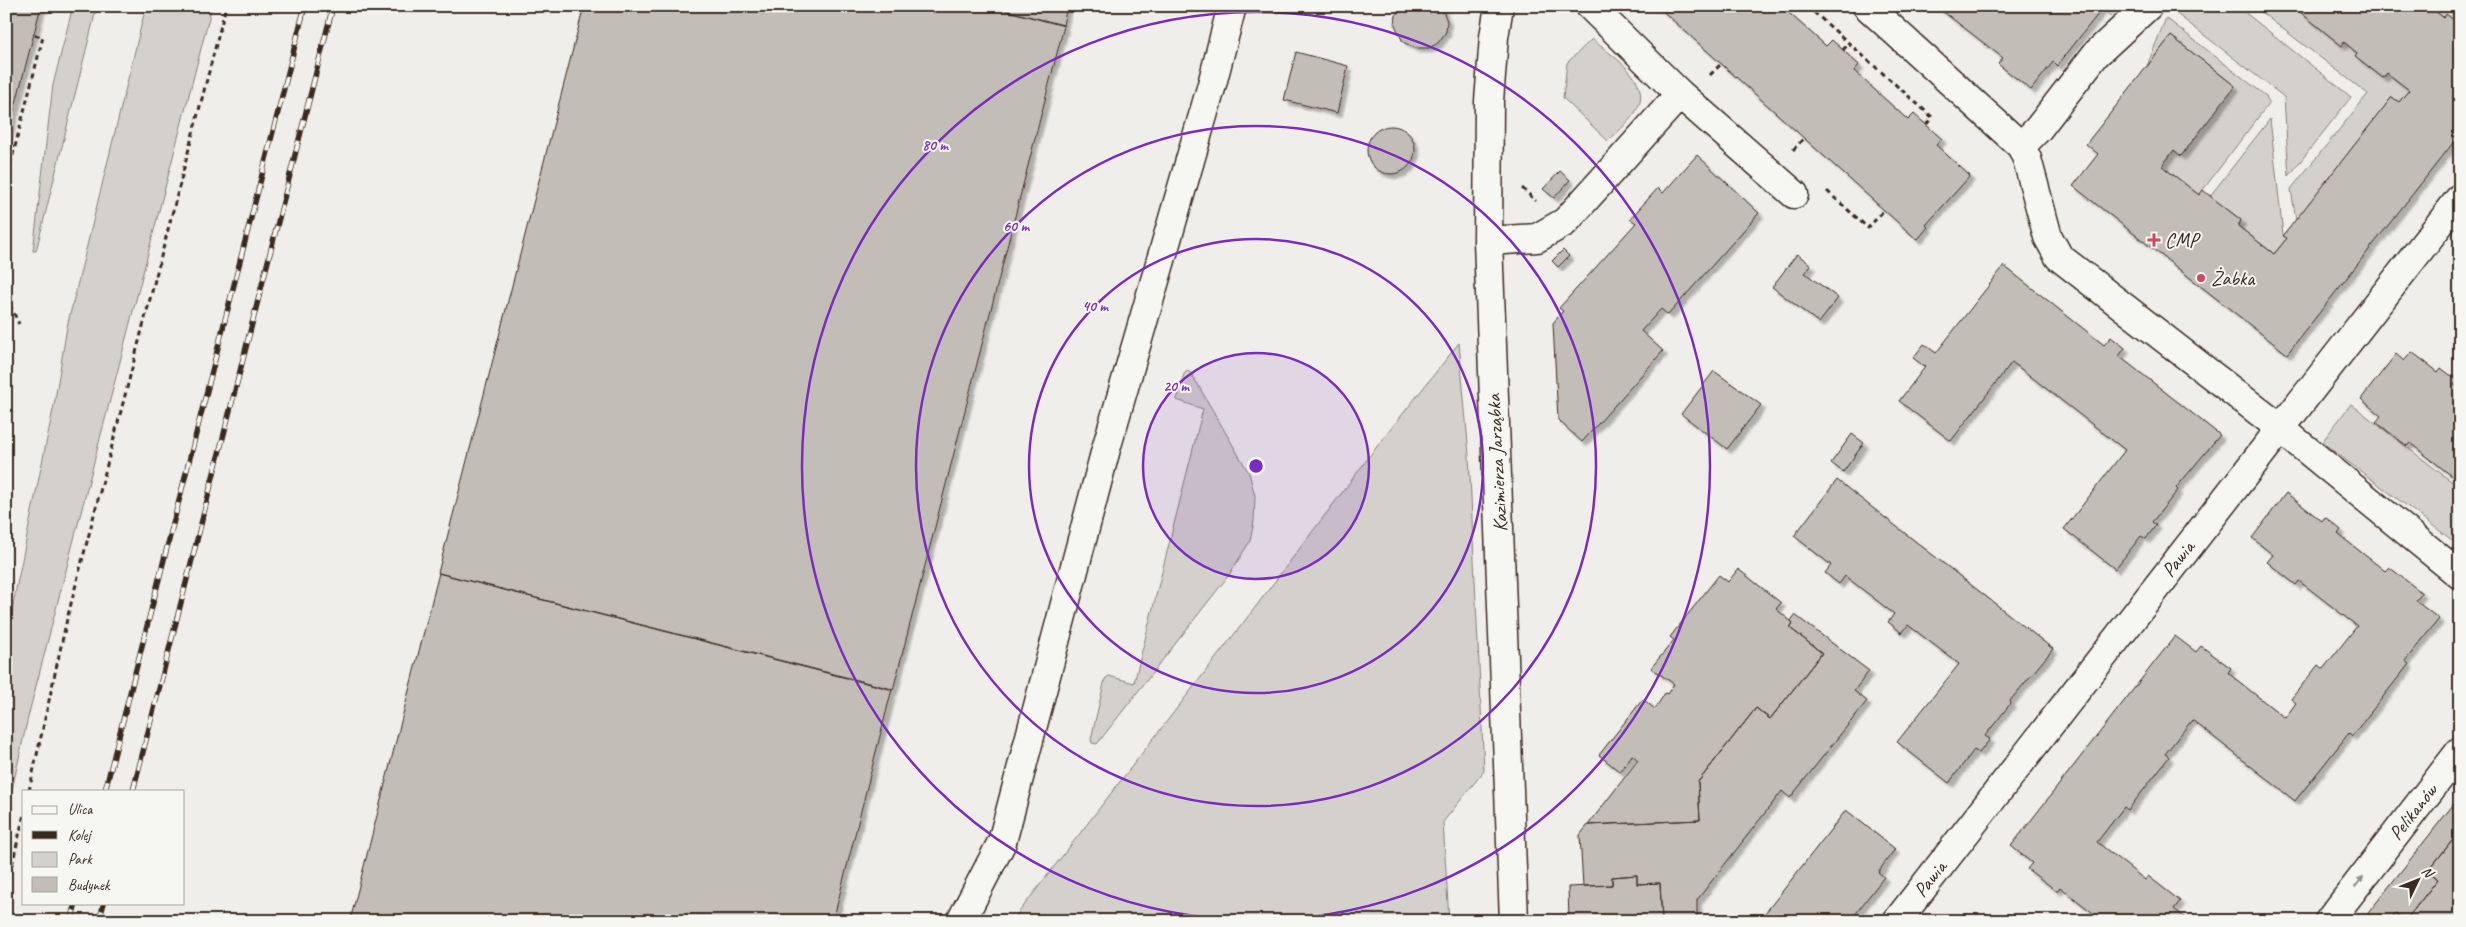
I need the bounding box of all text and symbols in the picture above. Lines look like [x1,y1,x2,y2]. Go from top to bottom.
text: 80 m [922,136,949,155]
text: 60 m [1003,217,1030,236]
place label: CMP [2165,228,2201,253]
marker: CMP [2147,233,2161,247]
place label: Żabka [2211,266,2256,291]
marker: Żabka [2195,272,2207,284]
text: 40 m [1082,297,1109,316]
text: 20 m [1163,377,1190,396]
street label: Kazimierza Jarząbka [1481,392,1513,533]
centre of rings [1247,457,1265,475]
street label: Pawia [2156,534,2201,582]
street label: Pelikanów [2383,778,2444,845]
legend [22,790,185,904]
text: Ulica [68,800,93,819]
text: Kolej [68,826,92,845]
text: Park [68,850,93,869]
street label: Pawia [1908,854,1953,902]
north arrow [2394,854,2444,904]
text: N [2418,863,2438,882]
one-way arrow [2354,875,2364,889]
text: Budynek [68,876,111,895]

